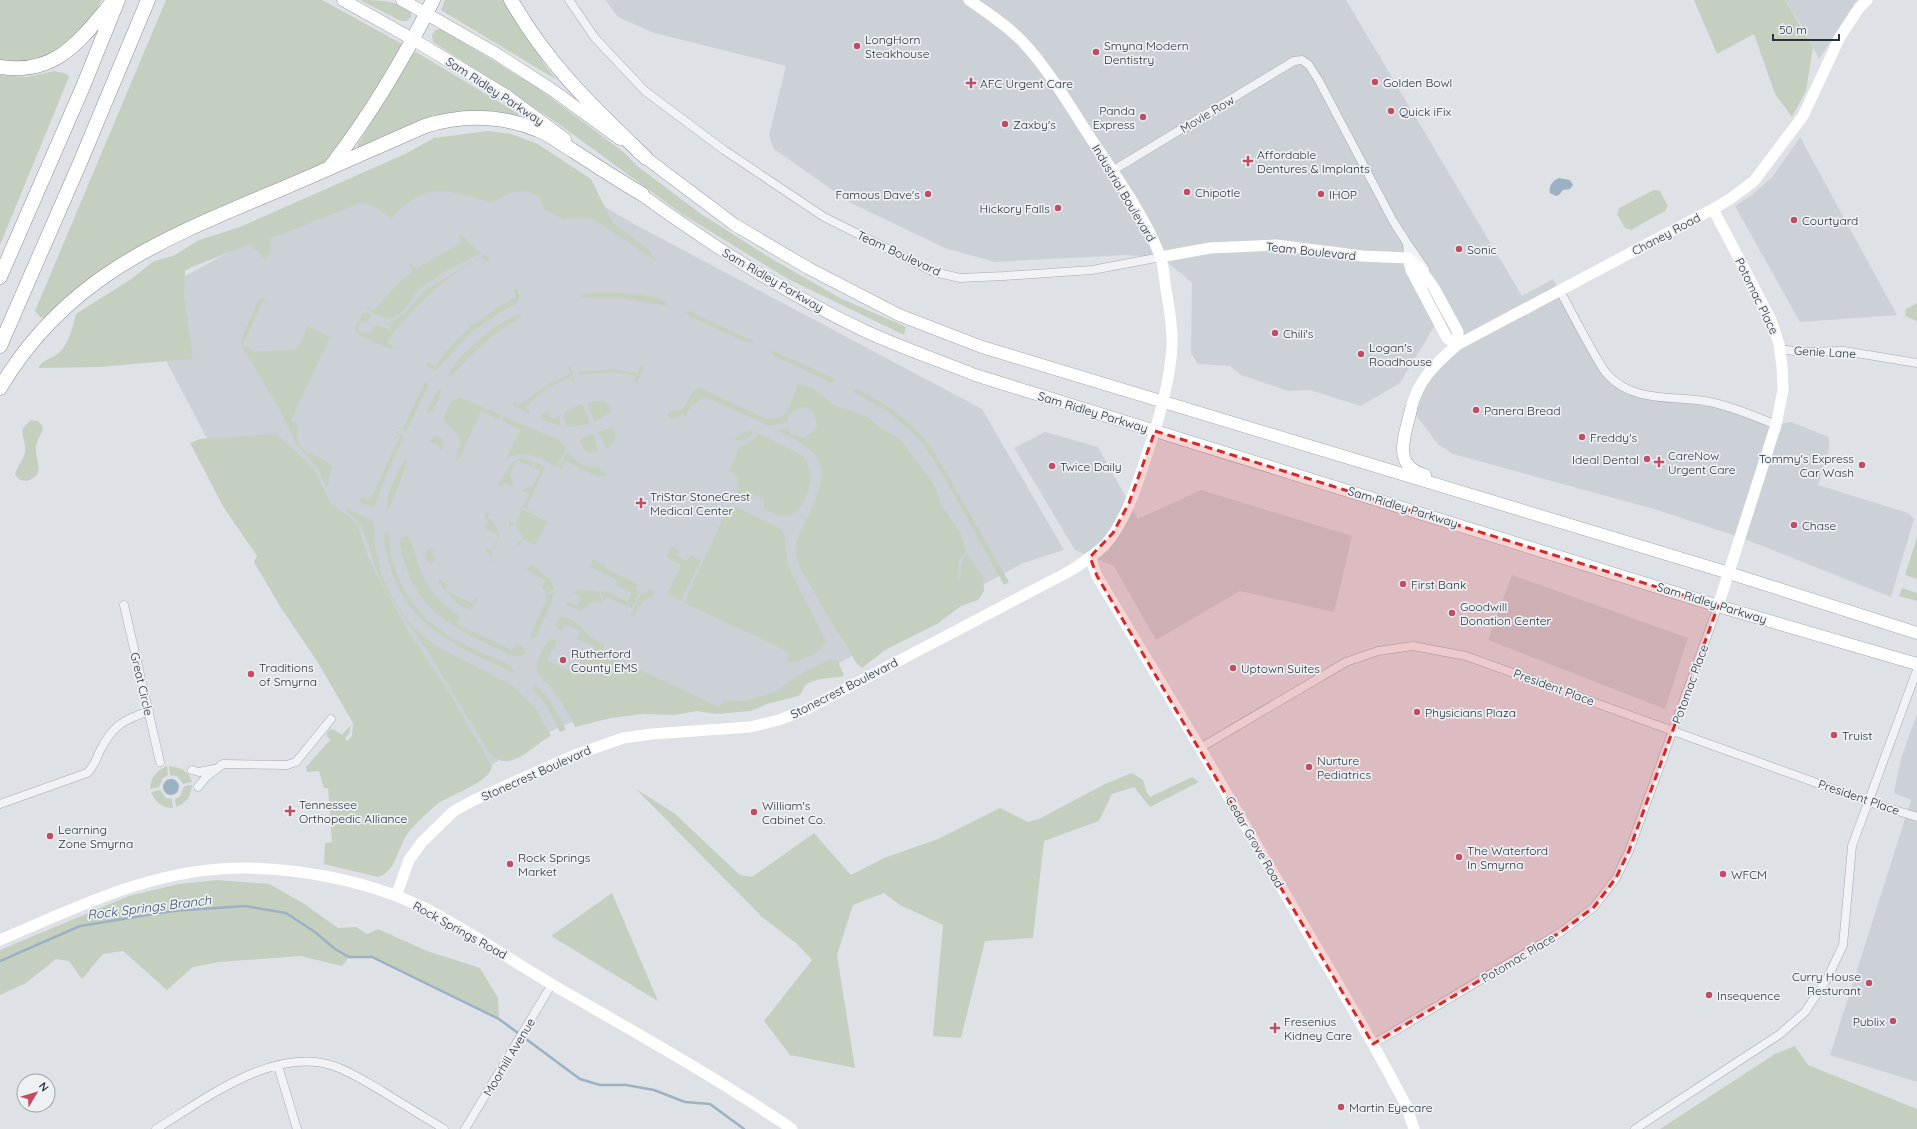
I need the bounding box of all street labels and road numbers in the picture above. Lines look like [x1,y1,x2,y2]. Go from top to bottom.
street label: Sam Ridley Parkway [443,54,547,128]
street label: Movie Row [1177,92,1237,136]
street label: Industrial Boulevard [1089,142,1159,244]
street label: Chaney Road [1629,210,1703,258]
street label: Team Boulevard [855,227,943,279]
street label: Team Boulevard [1265,239,1357,263]
street label: Sam Ridley Parkway [720,245,826,315]
street label: Potomac Place [1732,255,1782,337]
street label: Genie Lane [1794,343,1857,361]
street label: Sam Ridley Parkway [1036,388,1150,436]
street label: Sam Ridley Parkway [1346,483,1460,531]
street label: Sam Ridley Parkway [1655,579,1769,627]
street label: Potomac Place [1669,642,1711,726]
street label: Great Circle [127,651,157,717]
street label: Stonecrest Boulevard [788,654,900,722]
street label: President Place [1511,665,1597,709]
street label: Stonecrest Boulevard [479,742,593,804]
street label: President Place [1816,776,1902,818]
street label: Cedar Grove Road [1223,794,1287,890]
street label: Rock Springs Road [410,898,510,962]
street label: Potomac Place [1478,930,1558,986]
street label: Moorhill Avenue [480,1015,538,1099]

